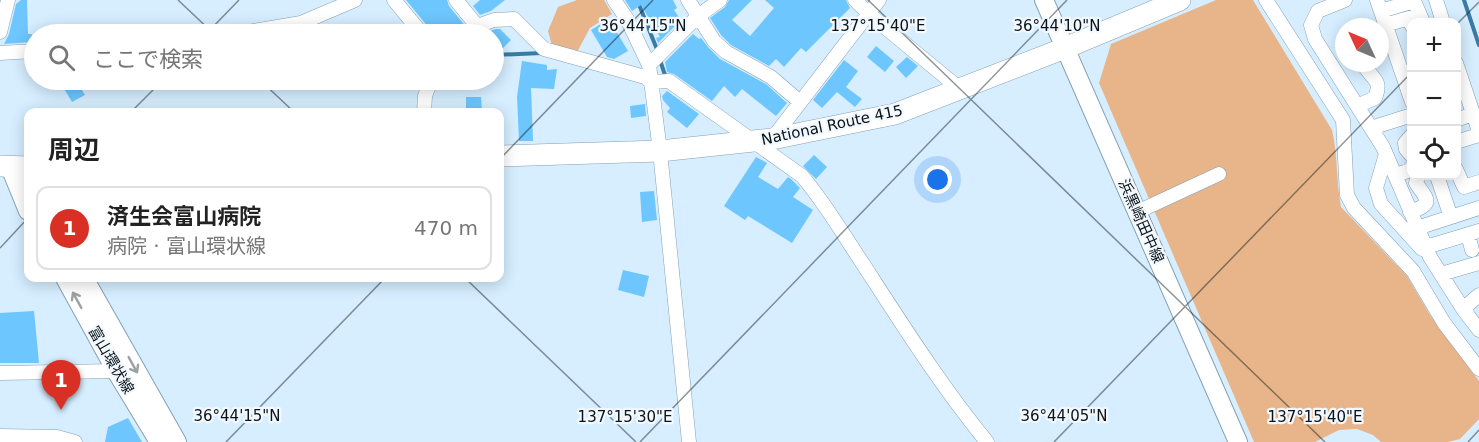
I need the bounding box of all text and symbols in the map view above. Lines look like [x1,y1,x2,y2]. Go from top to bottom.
text: 36°44'15"N [599,17,687,35]
text: 137°15'40"E [831,17,925,35]
text: 36°44'10"N [1013,17,1101,35]
north arrow [1335,18,1389,72]
map controls [1407,18,1461,180]
button: + [1407,18,1461,72]
search box [24,24,504,90]
icon: search [45,41,78,74]
text: ここで検索 [93,47,203,72]
button: − [1407,72,1461,126]
street label: National Route 415 [760,101,904,149]
button: locate [1407,126,1461,180]
text: 周辺 [48,135,100,165]
your location [923,165,952,194]
street label: 浜黒崎田中線 [1114,176,1168,266]
text: 済生会富山病院 [107,204,261,229]
text: 1 [63,216,76,240]
text: 470 m [414,216,478,240]
text: 病院 · 富山環状線 [107,234,266,258]
one-way arrow [71,292,83,309]
street label: 富山環状線 [84,323,138,397]
one-way arrow [127,356,139,373]
pin: 1 [42,360,80,410]
text: 36°44'15"N [193,407,281,425]
text: 36°44'05"N [1020,407,1108,425]
text: 137°15'30"E [578,408,672,426]
text: 137°15'40"E [1268,408,1362,426]

